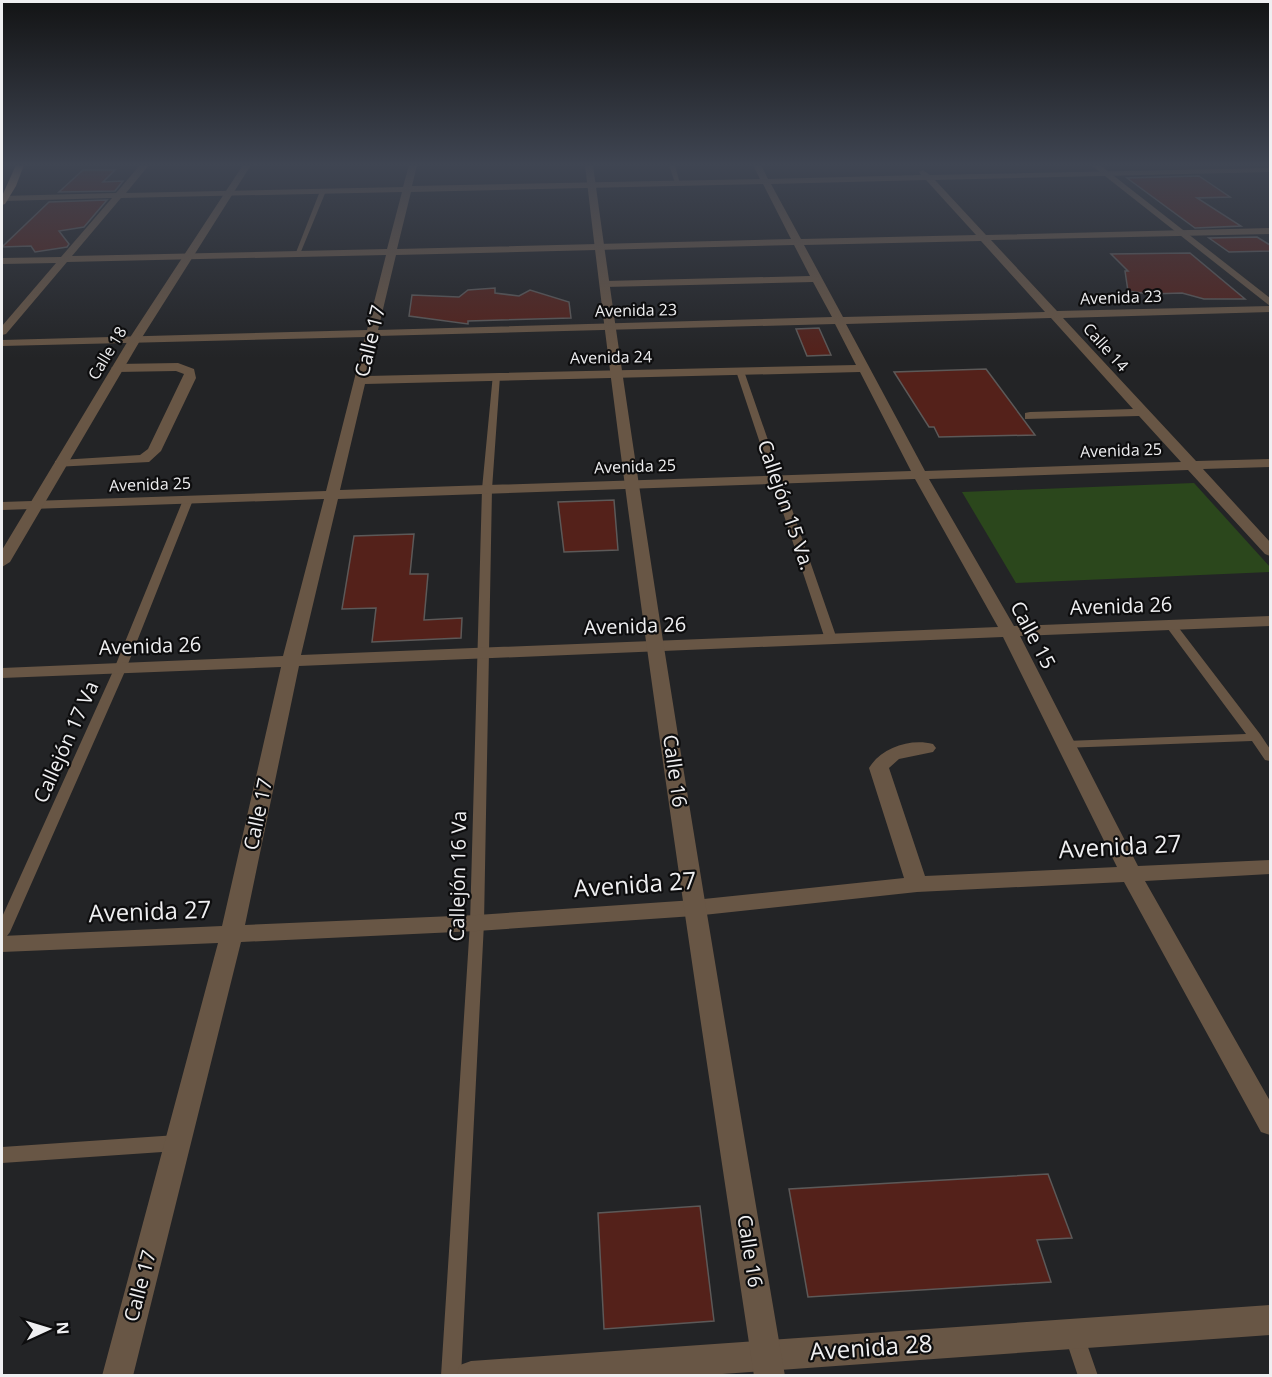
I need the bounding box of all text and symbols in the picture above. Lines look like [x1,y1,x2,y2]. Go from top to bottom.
street label: Avenida 23 [1080,285,1162,309]
street label: Avenida 23 [595,298,677,322]
street label: Calle 17 [348,302,391,380]
street label: Calle 14 [1078,318,1134,376]
street label: Calle 18 [83,322,131,384]
street label: Avenida 24 [570,345,652,369]
street label: Callejón 15 Va. [752,436,821,573]
street label: Avenida 25 [1080,438,1162,462]
street label: Avenida 25 [594,454,676,478]
street label: Avenida 25 [109,472,191,496]
street label: Avenida 26 [1069,590,1173,621]
street label: Calle 15 [1004,596,1063,673]
street label: Avenida 26 [583,610,687,641]
street label: Avenida 26 [98,630,202,661]
street label: Callejón 17 Va [27,677,104,807]
street label: Calle 16 [657,733,694,809]
street label: Calle 17 [237,775,278,852]
street label: Callejón 16 Va [443,810,472,942]
street label: Avenida 27 [1058,826,1182,865]
street label: Avenida 27 [572,863,697,904]
street label: Avenida 27 [88,892,212,929]
street label: Calle 16 [731,1213,770,1289]
street label: Calle 17 [117,1247,162,1325]
north arrow [18,1299,78,1359]
text: N [52,1321,74,1335]
street label: Avenida 28 [808,1326,933,1367]

